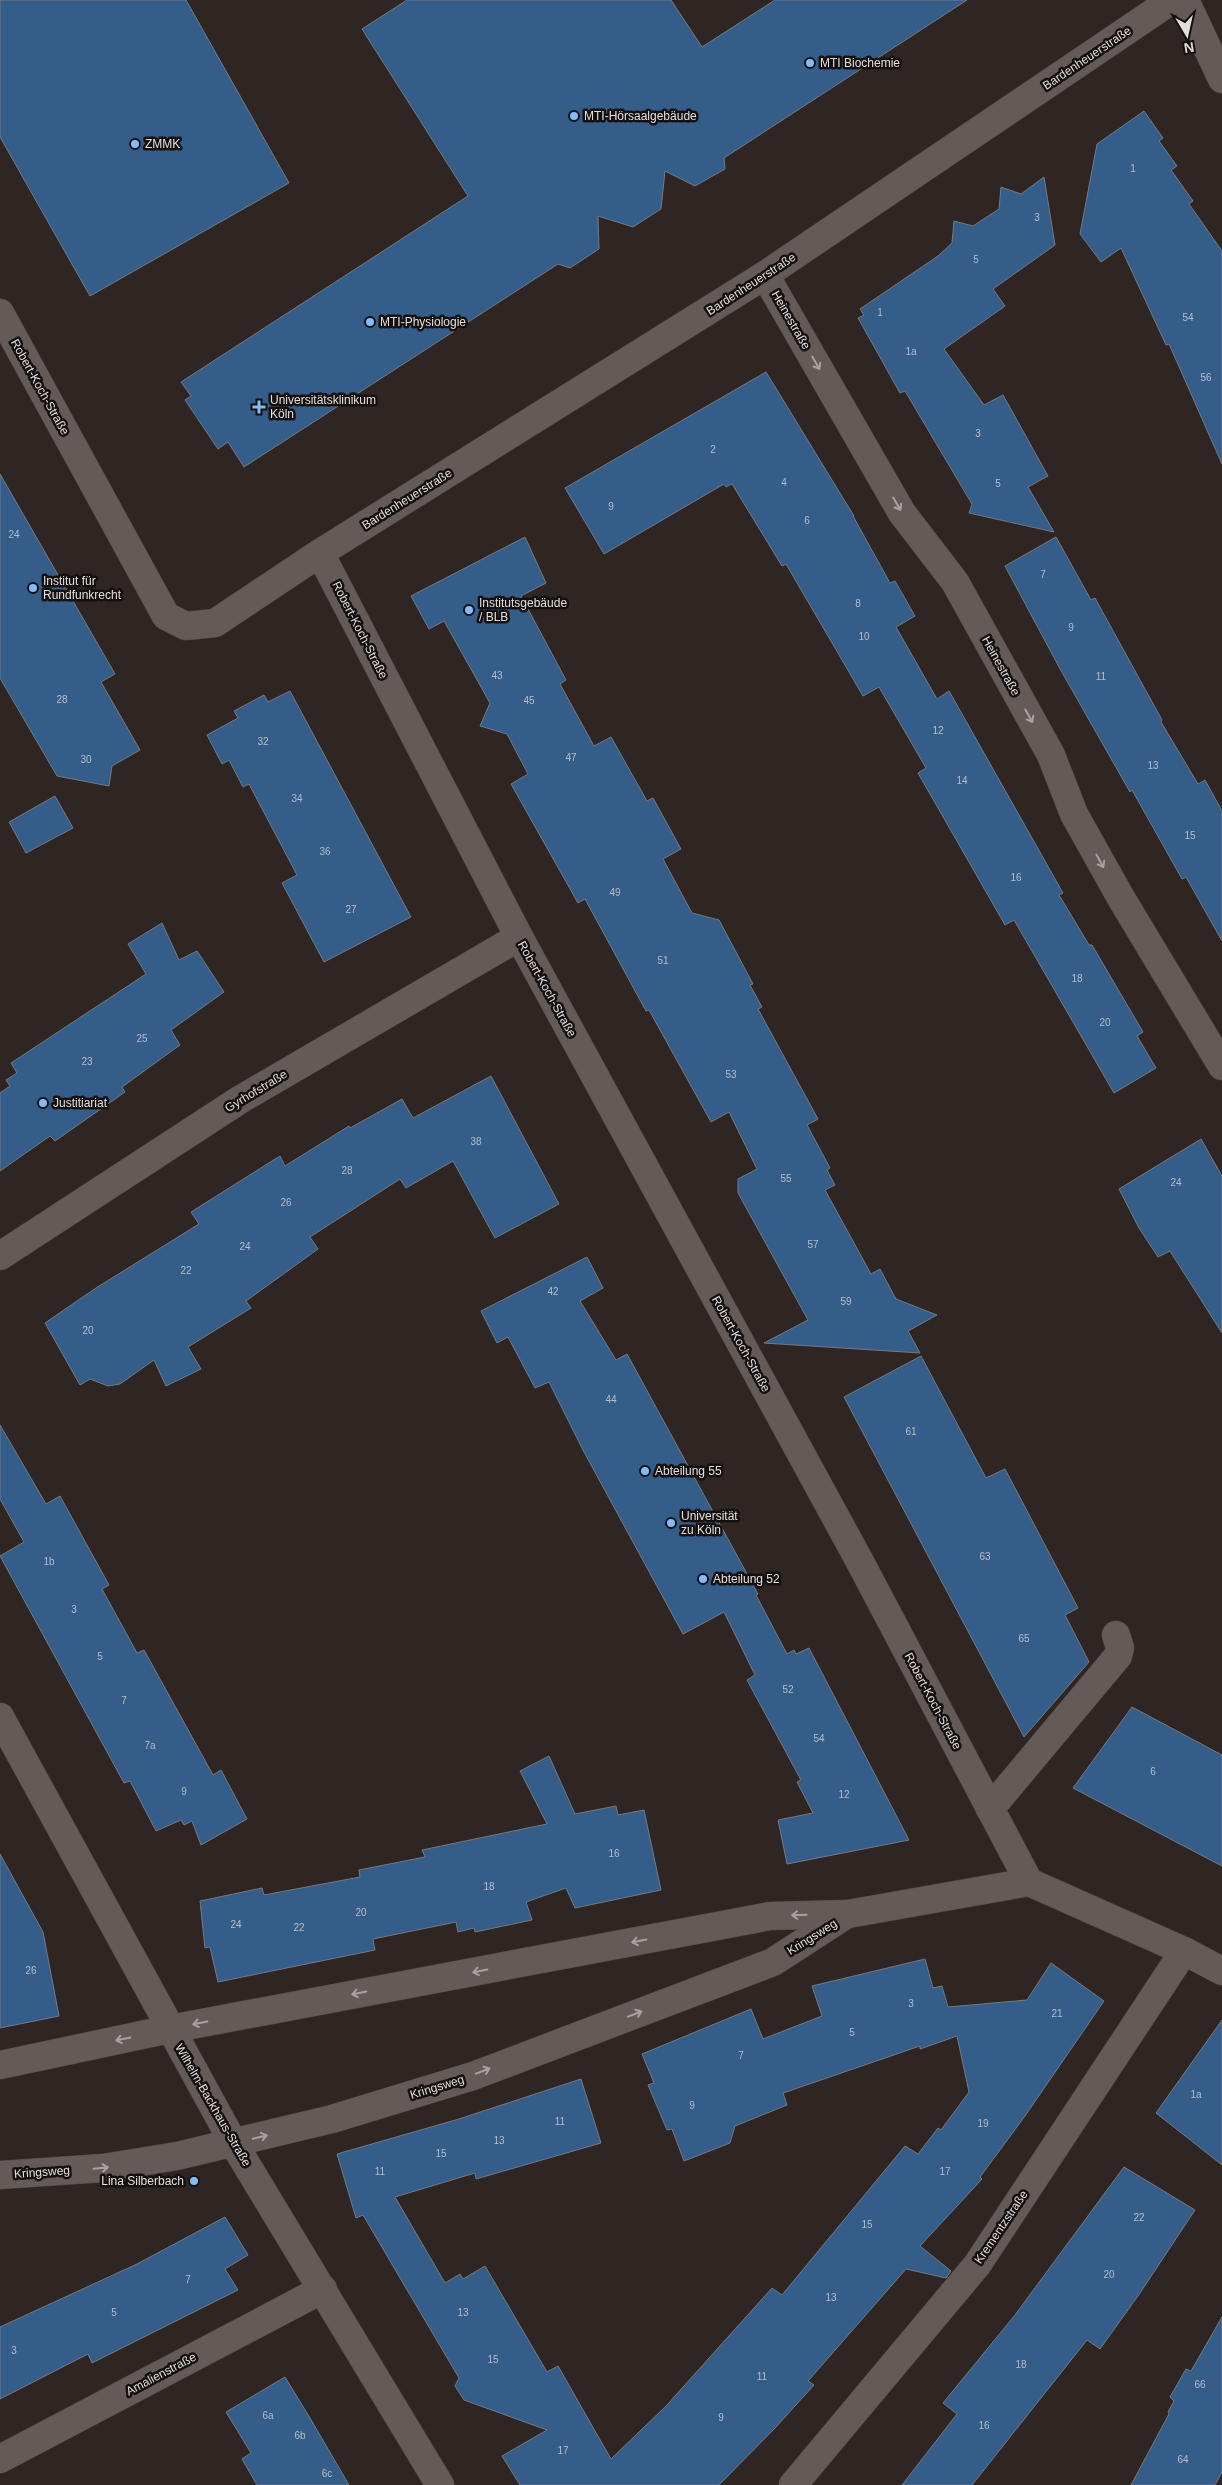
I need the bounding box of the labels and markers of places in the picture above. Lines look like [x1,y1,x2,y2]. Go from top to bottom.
place label: MTI Biochemie [820,56,900,70]
marker: MTI Biochemie [804,57,816,69]
place label: MTI-Hörsaalgebäude [584,109,697,123]
marker: MTI-Hörsaalgebäude [568,110,580,122]
place label: ZMMK [145,137,180,151]
marker: ZMMK [129,138,141,150]
place label: MTI-Physiologie [380,315,466,329]
marker: MTI-Physiologie [364,316,376,328]
place label: Universitätsklinikum Köln [270,393,376,421]
marker: Universitätsklinikum Köln [252,400,266,414]
place label: Institut für Rundfunkrecht [43,574,122,602]
marker: Institut für Rundfunkrecht [27,582,39,594]
place label: Institutsgebäude / BLB [479,596,567,624]
marker: Institutsgebäude / BLB [463,604,475,616]
place label: Justitiariat [53,1096,108,1110]
marker: Justitiariat [37,1097,49,1109]
place label: Abteilung 55 [655,1464,722,1478]
marker: Abteilung 55 [639,1465,651,1477]
place label: Universität zu Köln [681,1509,738,1537]
marker: Universität zu Köln [665,1517,677,1529]
place label: Abteilung 52 [713,1572,780,1586]
marker: Abteilung 52 [697,1573,709,1585]
place label: Lina Silberbach [101,2174,184,2188]
marker: Lina Silberbach [188,2175,200,2187]

